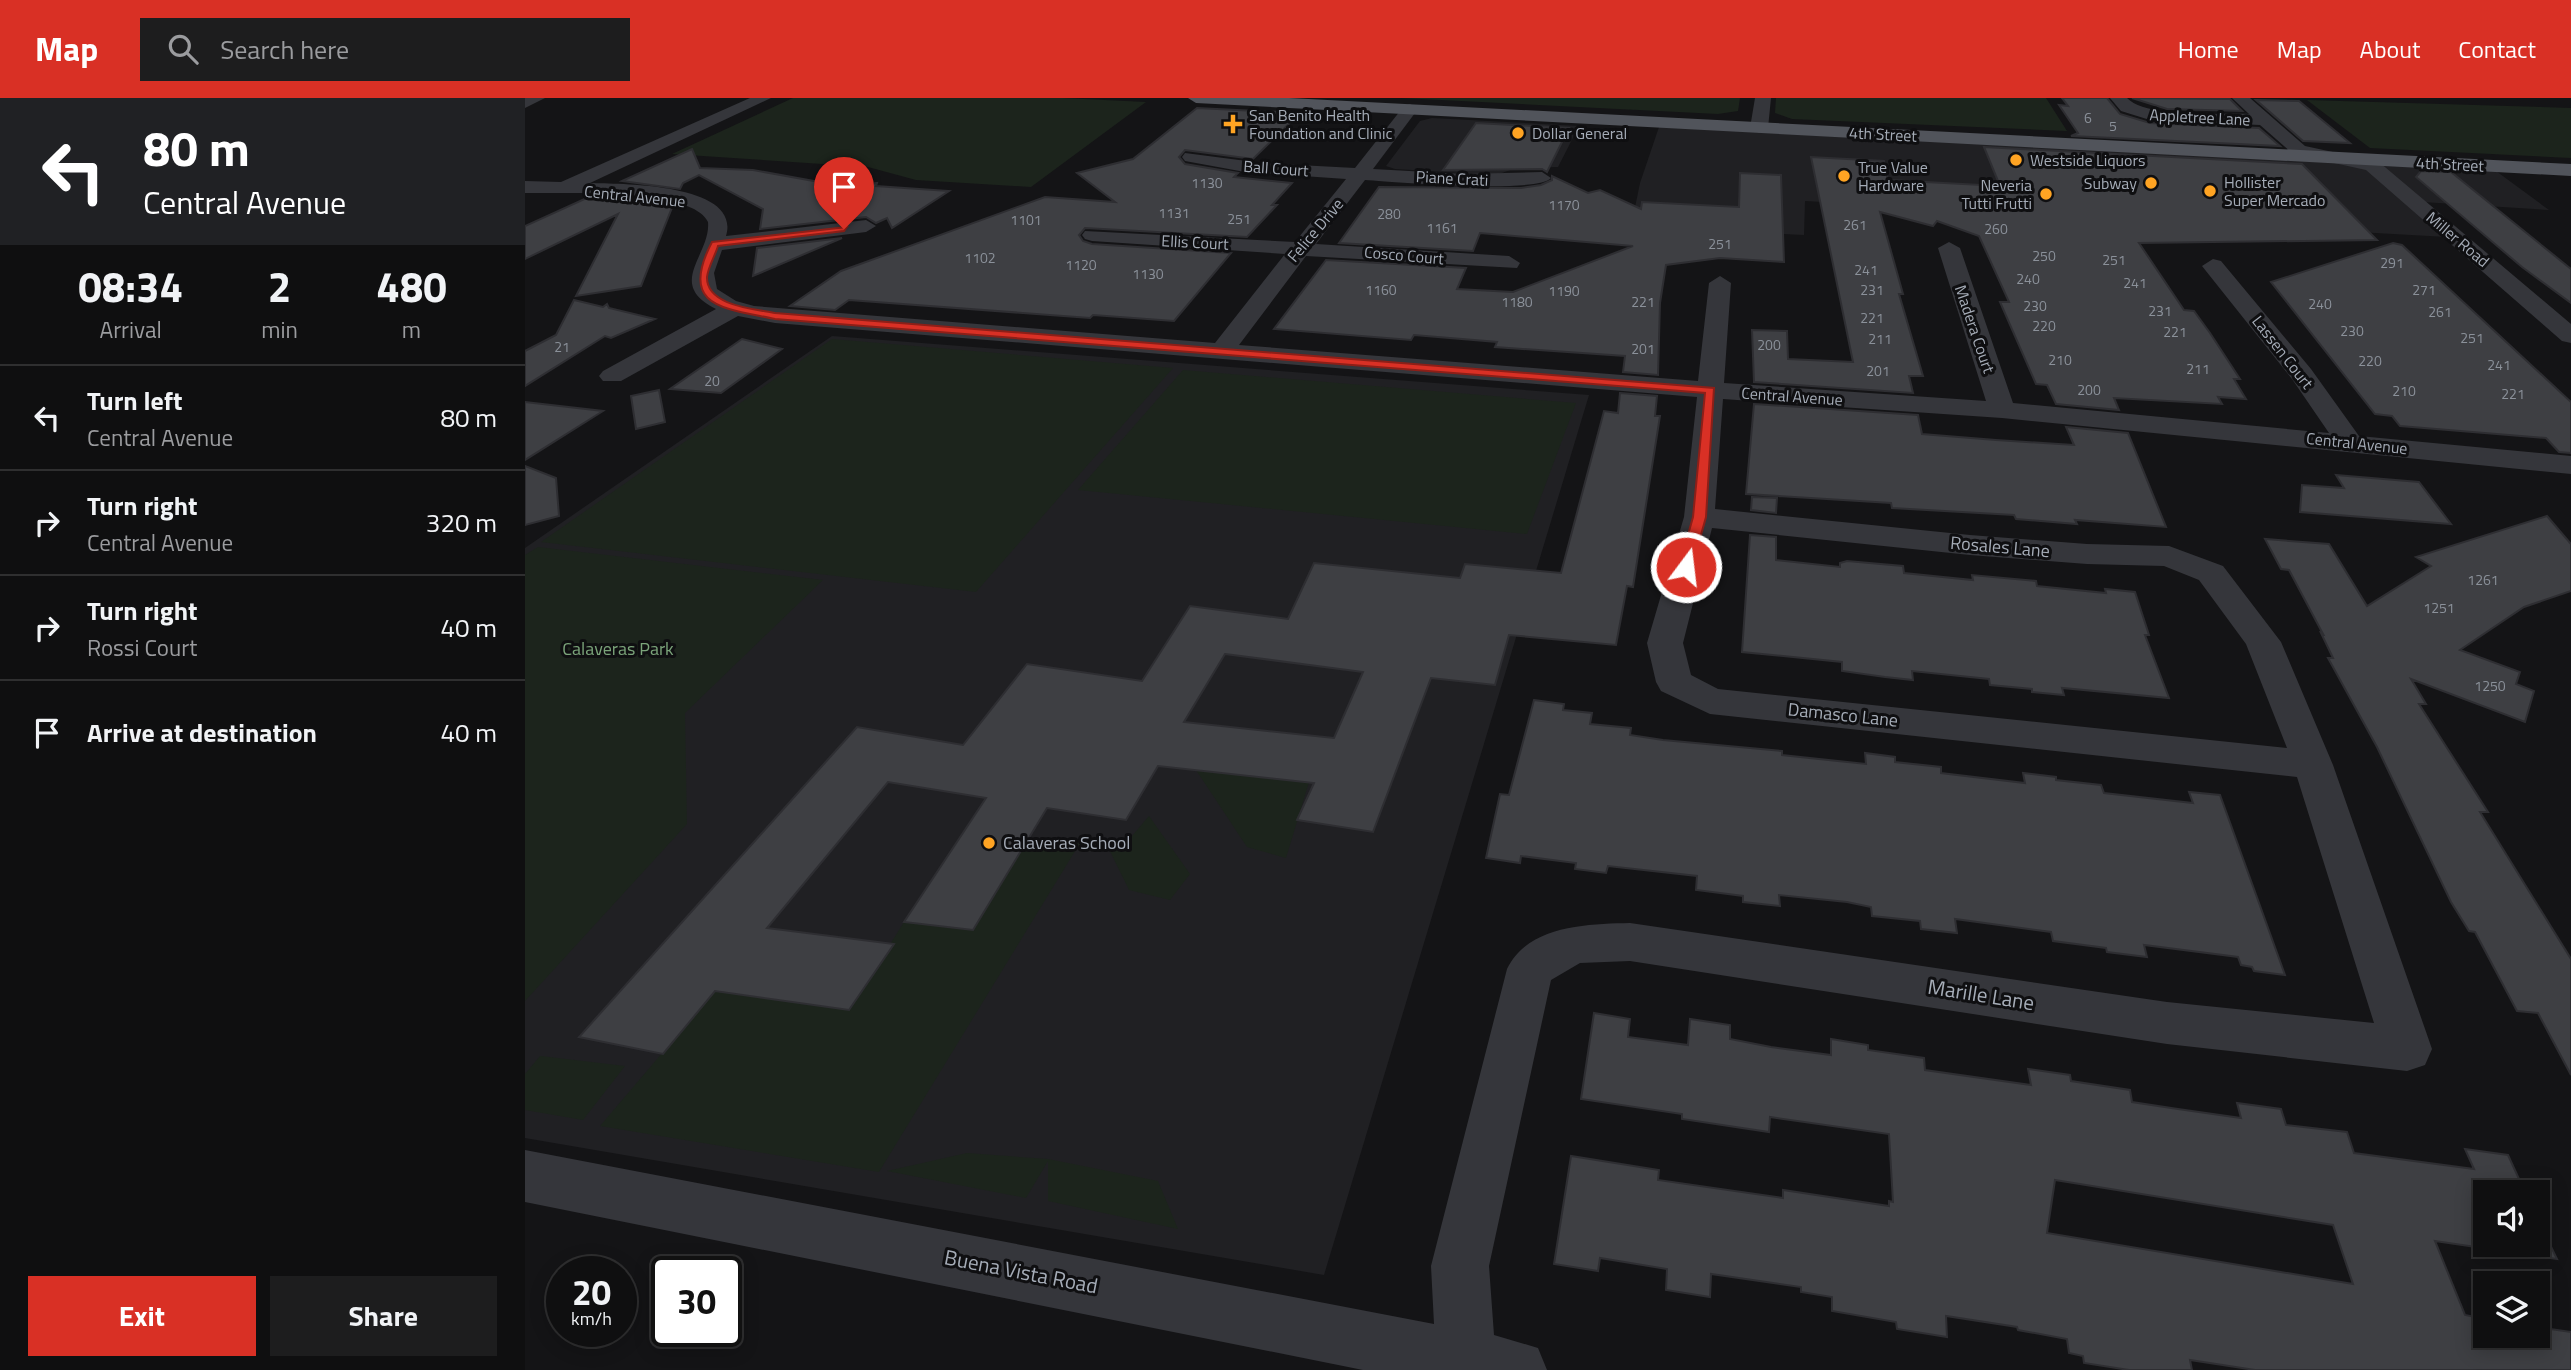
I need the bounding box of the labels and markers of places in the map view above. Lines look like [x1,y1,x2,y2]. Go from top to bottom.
place label: San Benito Health Foundation and Clinic [1249,103,1392,145]
marker: San Benito Health Foundation and Clinic [1223,114,1243,134]
place label: Dollar General [1532,121,1627,145]
marker: Dollar General [1510,125,1526,141]
place label: Westside Liquors [2030,148,2146,172]
marker: Westside Liquors [2008,152,2024,168]
place label: True Value Hardware [1858,155,1928,197]
pin [814,157,874,229]
marker: True Value Hardware [1836,168,1852,184]
place label: Hollister Super Mercado [2224,170,2325,212]
place label: Subway [2084,171,2137,195]
place label: Neveria Tutti Frutti [1961,173,2032,215]
marker: Subway [2143,175,2159,191]
marker: Hollister Super Mercado [2202,183,2218,199]
marker: Neveria Tutti Frutti [2038,186,2054,202]
place label: Calaveras School [1003,829,1131,856]
marker: Calaveras School [981,835,997,851]

